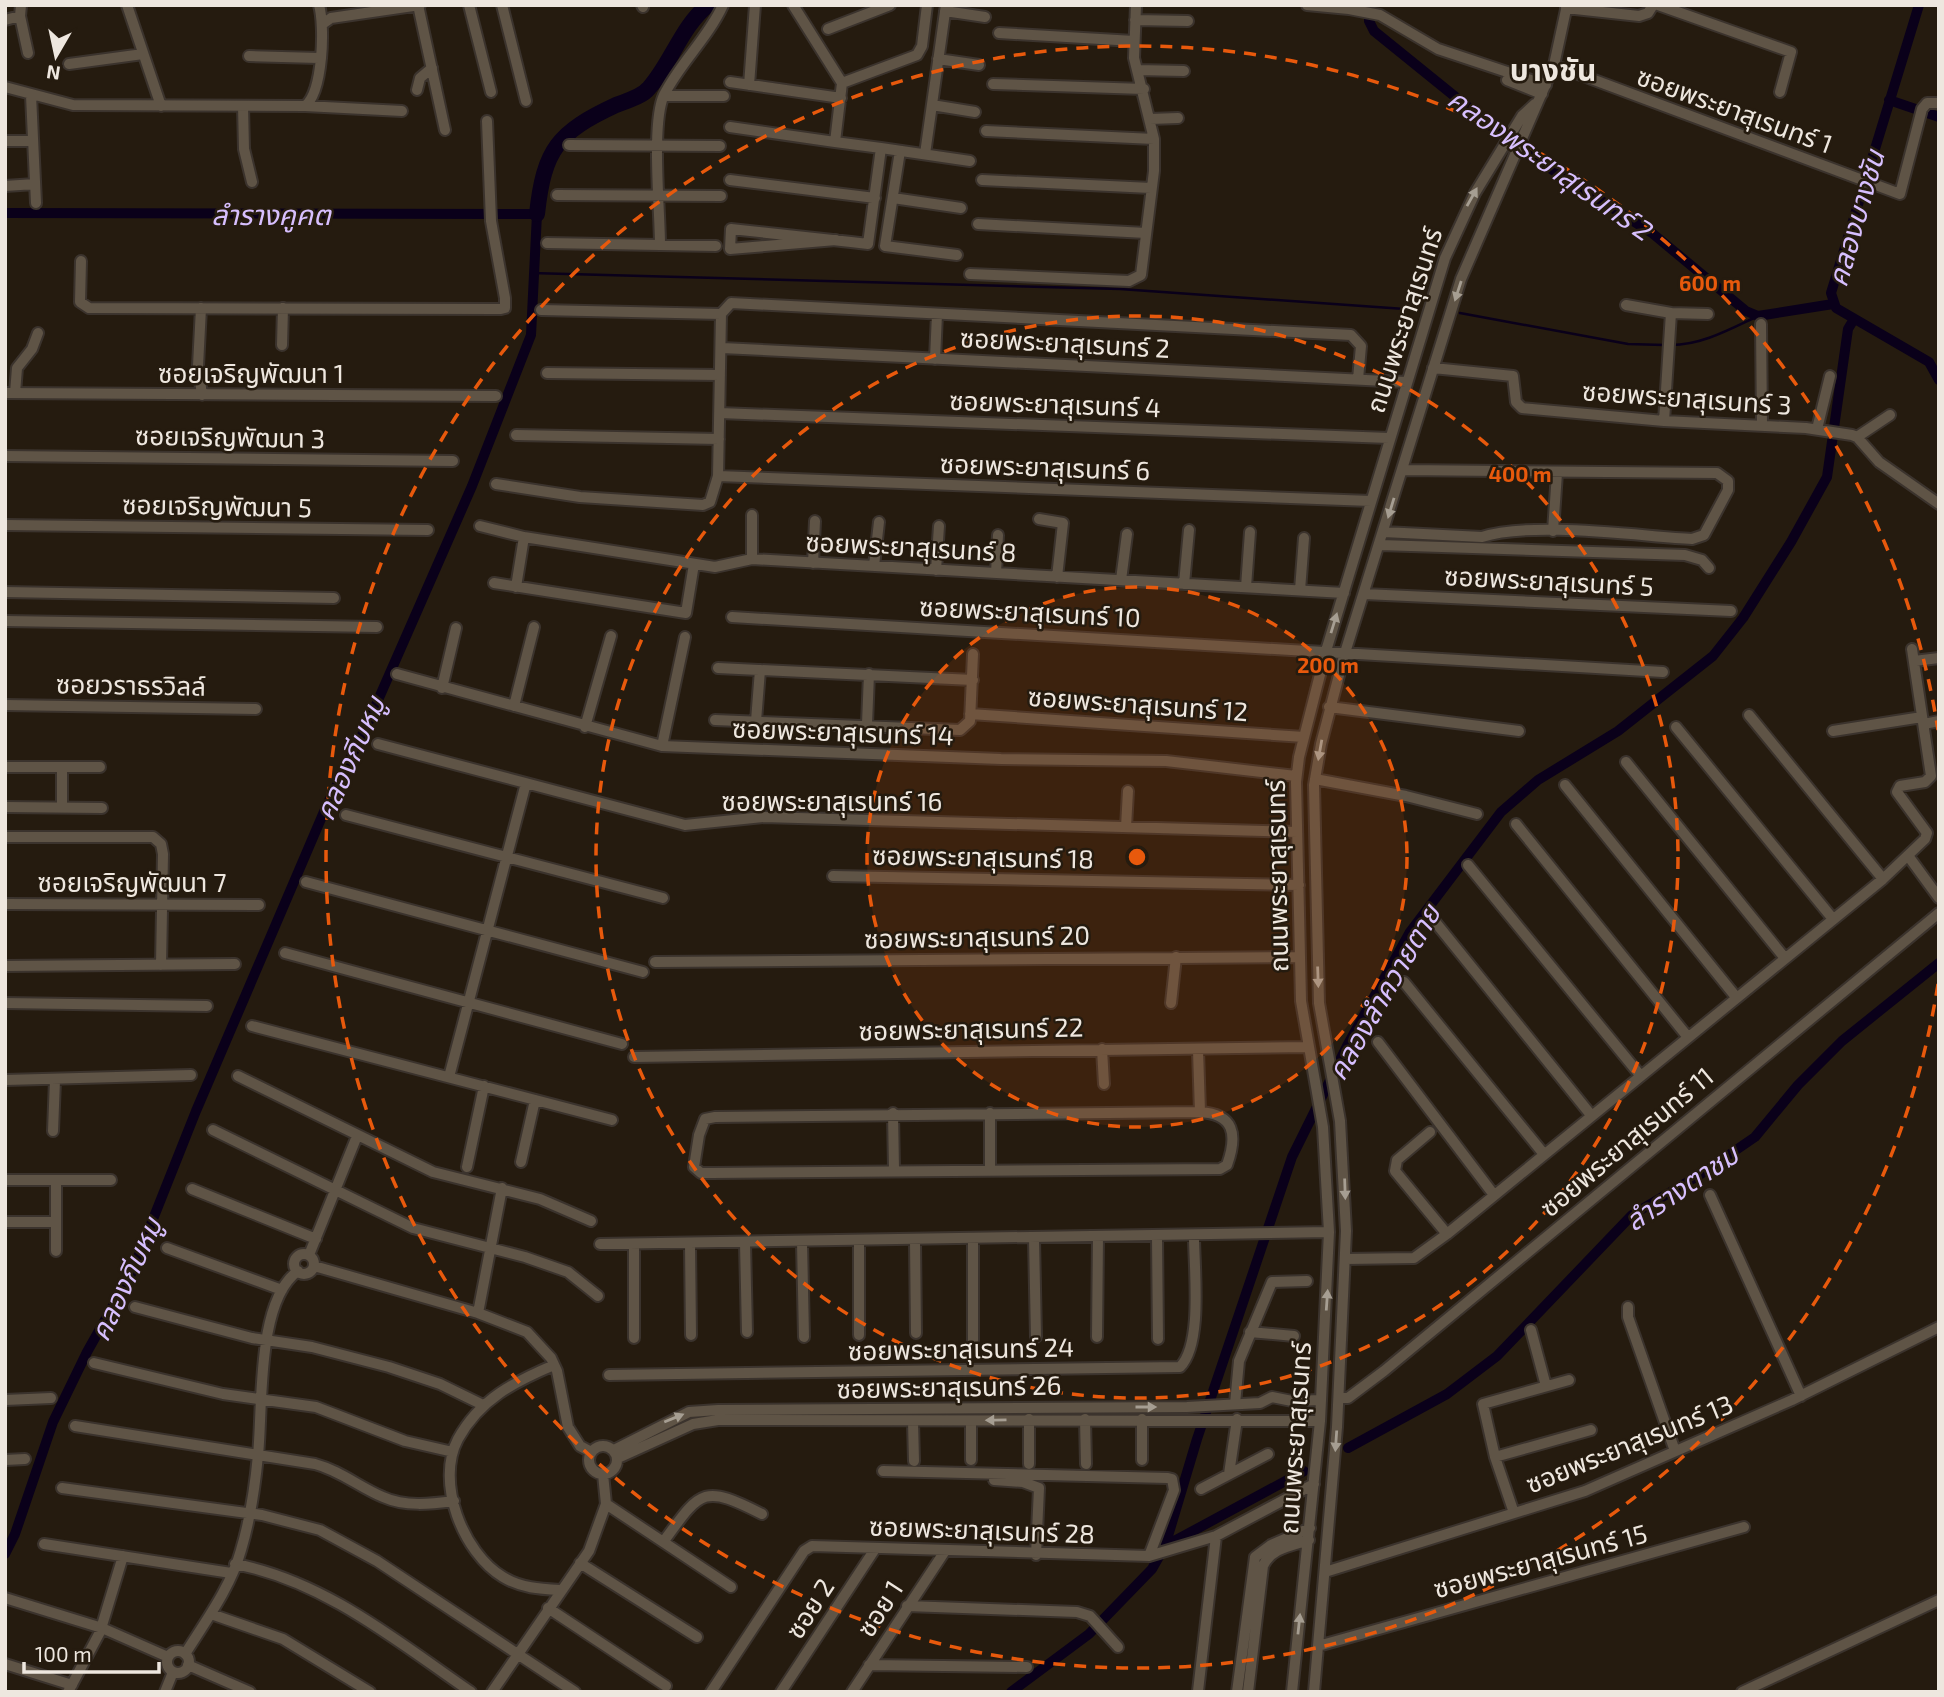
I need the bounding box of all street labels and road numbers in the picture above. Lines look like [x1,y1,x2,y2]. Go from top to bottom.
street label: ซอยพระยาสุเรนทร์ 1 [1632,59,1837,161]
street label: ถนนพระยาสุเรนทร์ [1359,222,1450,417]
street label: ซอยพระยาสุเรนทร์ 2 [959,321,1171,365]
street label: ซอยเจริญพัฒนา 1 [158,357,344,388]
street label: ซอยพระยาสุเรนทร์ 3 [1581,374,1793,422]
street label: ซอยพระยาสุเรนทร์ 4 [949,384,1161,424]
street label: ซอยเจริญพัฒนา 3 [135,419,325,453]
street label: ซอยพระยาสุเรนทร์ 6 [939,447,1151,487]
street label: ซอยเจริญพัฒนา 5 [122,488,312,522]
street label: ซอยพระยาสุเรนทร์ 8 [805,525,1017,569]
street label: ซอยพระยาสุเรนทร์ 5 [1443,559,1654,603]
street label: ซอยพระยาสุเรนทร์ 10 [918,590,1141,634]
street label: ซอยวราธรวิลล์ [56,667,206,701]
street label: ซอยพระยาสุเรนทร์ 12 [1027,680,1249,728]
street label: ซอยพระยาสุเรนทร์ 14 [731,712,954,752]
street label: ถนนพระยาสุเรนทร์ [1259,778,1295,973]
street label: ซอยพระยาสุเรนทร์ 16 [722,785,942,818]
street label: ซอยพระยาสุเรนทร์ 18 [872,839,1094,875]
street label: ซอยเจริญพัฒนา 7 [37,866,227,897]
street label: ซอยพระยาสุเรนทร์ 20 [864,919,1090,955]
street label: ซอยพระยาสุเรนทร์ 22 [858,1011,1084,1047]
street label: ซอยพระยาสุเรนทร์ 11 [1533,1060,1720,1224]
street label: ซอยพระยาสุเรนทร์ 24 [848,1331,1074,1367]
street label: ถนนพระยาสุเรนทร์ [1272,1340,1318,1535]
street label: ซอยพระยาสุเรนทร์ 26 [836,1369,1062,1405]
street label: ซอยพระยาสุเรนทร์ 13 [1521,1387,1738,1501]
street label: ซอยพระยาสุเรนทร์ 28 [868,1510,1095,1550]
street label: ซอยพระยาสุเรนทร์ 15 [1430,1517,1651,1605]
street label: ซอย 2 [778,1572,840,1644]
street label: ซอย 1 [849,1574,909,1642]

